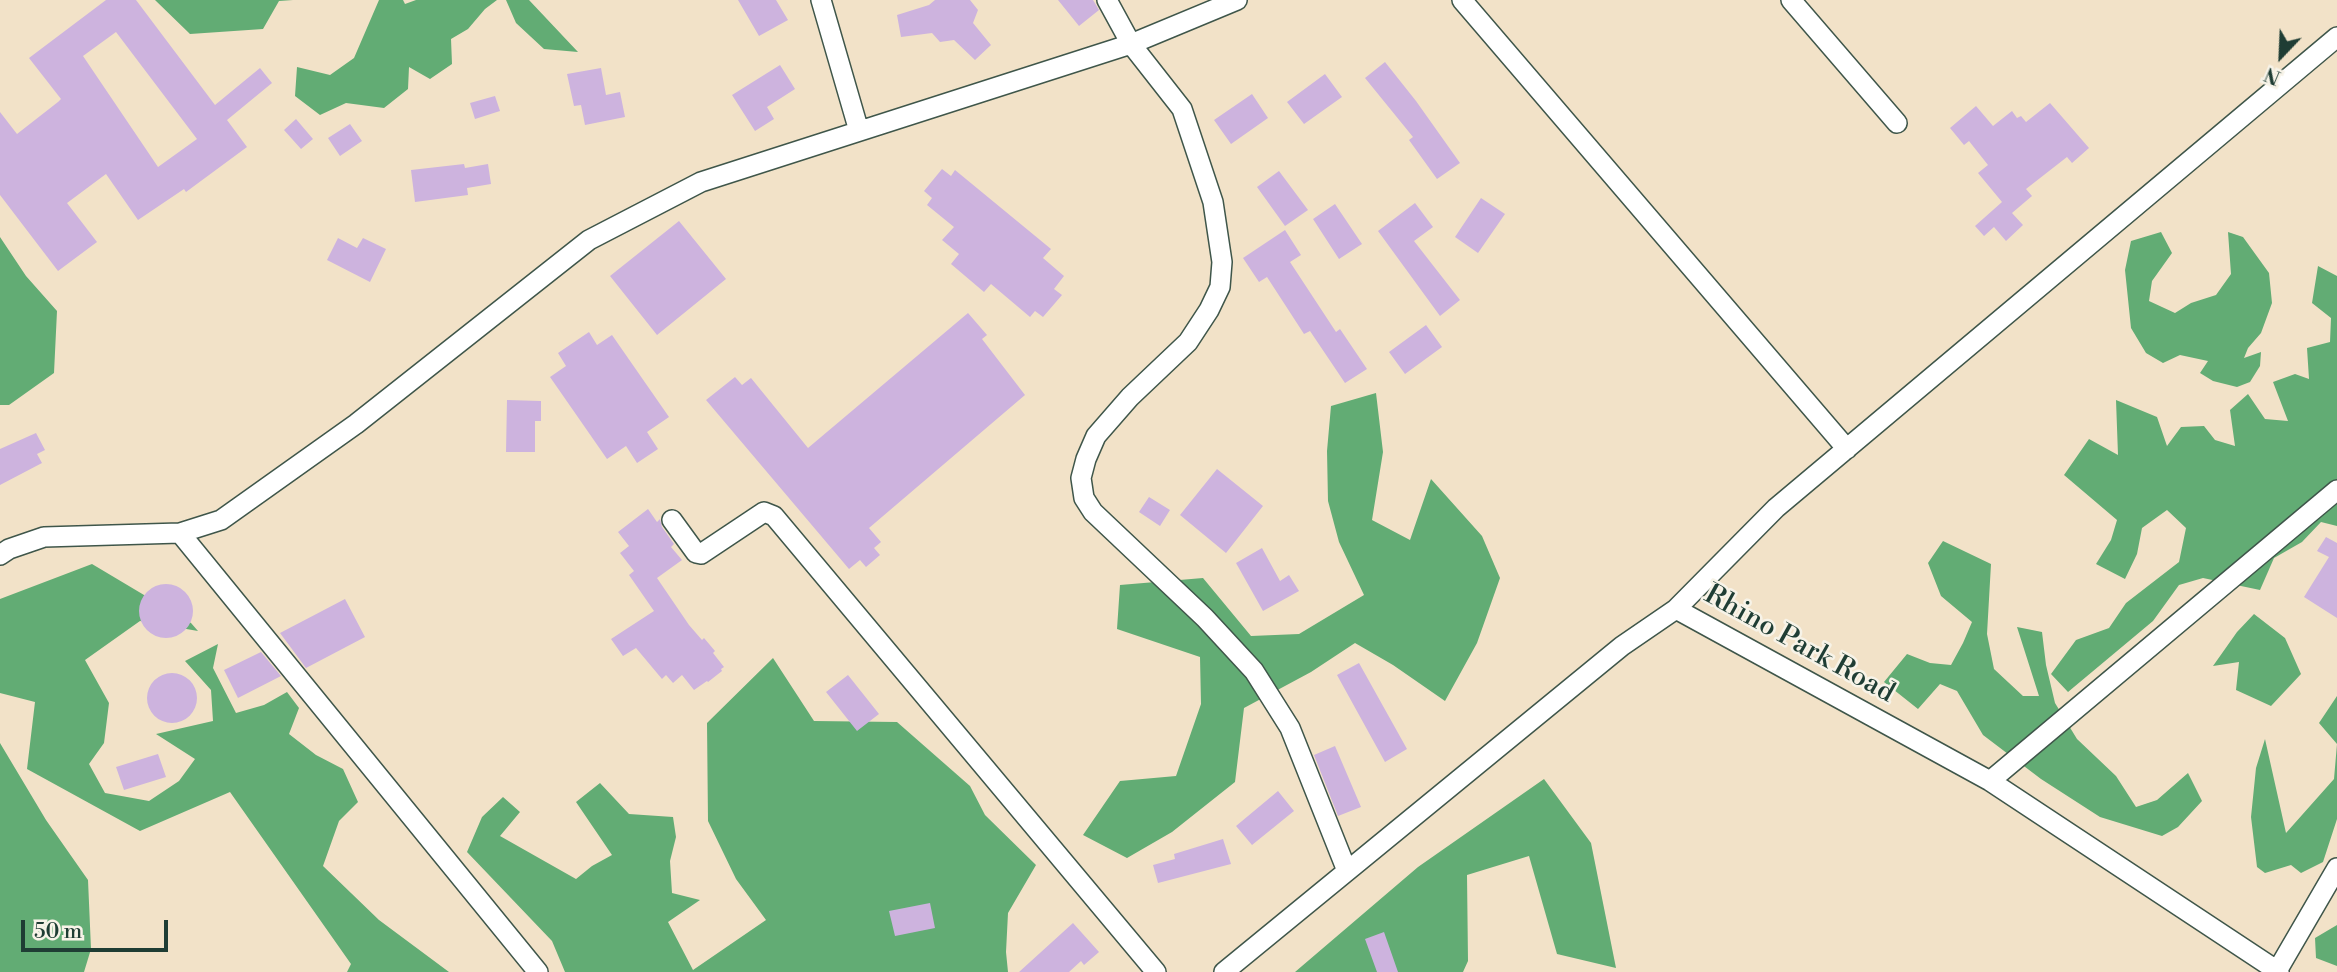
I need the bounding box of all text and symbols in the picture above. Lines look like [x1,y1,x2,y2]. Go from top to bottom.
north arrow [2246,21,2316,91]
text: N [2261,61,2284,89]
street label: Rhino Park Road [1698,579,1900,711]
scale bar [24,906,172,950]
text: 50 m [34,919,82,945]

